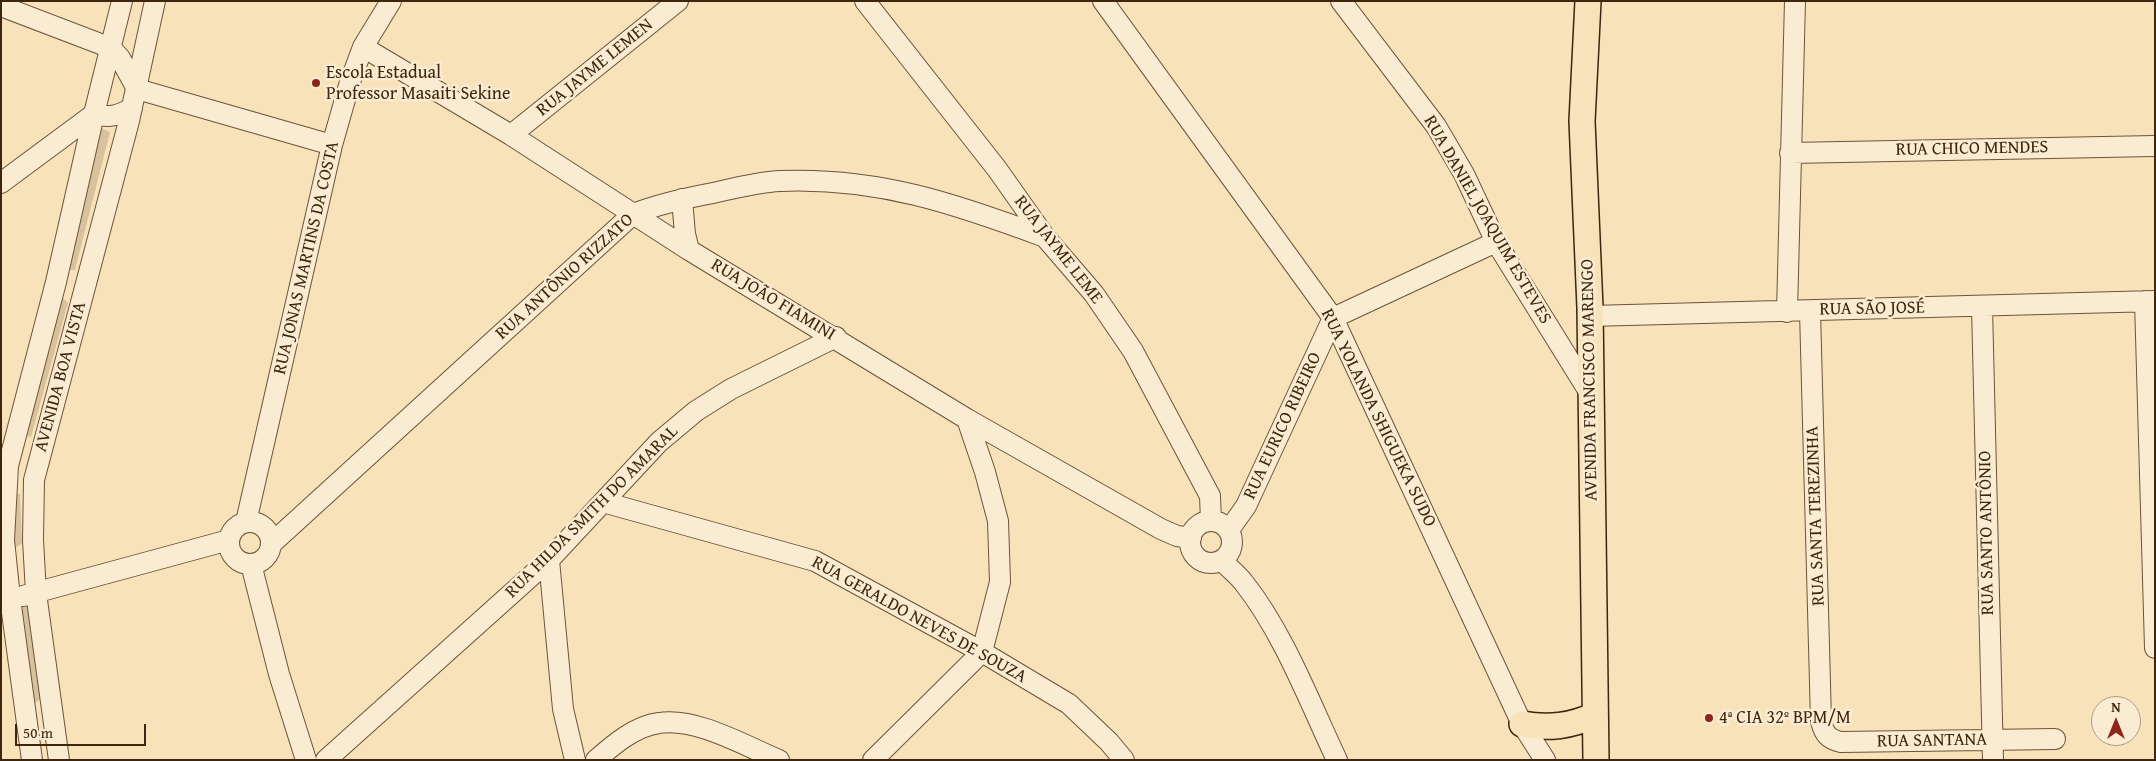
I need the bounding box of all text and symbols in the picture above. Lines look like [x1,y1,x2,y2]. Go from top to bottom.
street label: RUA JAYME LEMEN [532,14,658,122]
place label: Escola Estadual Professor Masaiti Sekine [326,62,510,104]
marker: Escola Estadual Professor Masaiti Sekine [310,77,322,89]
street label: RUA DANIEL JOAQUIM ESTEVES [1418,112,1556,328]
street label: RUA CHICO MENDES [1896,137,2048,161]
street label: RUA JONAS MARTINS DA COSTA [270,139,344,377]
street label: RUA JAYME LEME [1009,192,1107,308]
street label: RUA ANTÔNIO RIZZATO [492,209,638,345]
street label: RUA JOÃO FIAMINI [707,254,839,346]
street label: AVENIDA FRANCISCO MARENGO [1577,259,1603,501]
street label: RUA SÃO JOSÉ [1819,297,1925,321]
street label: AVENIDA BOA VISTA [31,300,91,454]
street label: RUA YOLANDA SHIGUEKA SUDO [1316,305,1440,531]
street label: RUA EURICO RIBEIRO [1239,349,1327,503]
street label: RUA HILDA SMITH DO AMARAL [501,421,683,603]
street label: RUA SANTA TEREZINHA [1802,426,1830,606]
street label: RUA SANTO ANTÔNIO [1975,451,1999,615]
street label: RUA GERALDO NEVES DE SOUZA [808,552,1030,688]
north arrow [2091,696,2141,746]
text: N [2111,697,2121,717]
place label: 4ª CIA 32º BPM/M [1719,707,1851,729]
marker: 4ª CIA 32º BPM/M [1703,712,1715,724]
scale bar [18,714,149,746]
text: 50 m [23,722,53,743]
street label: RUA SANTANA [1877,729,1987,753]

